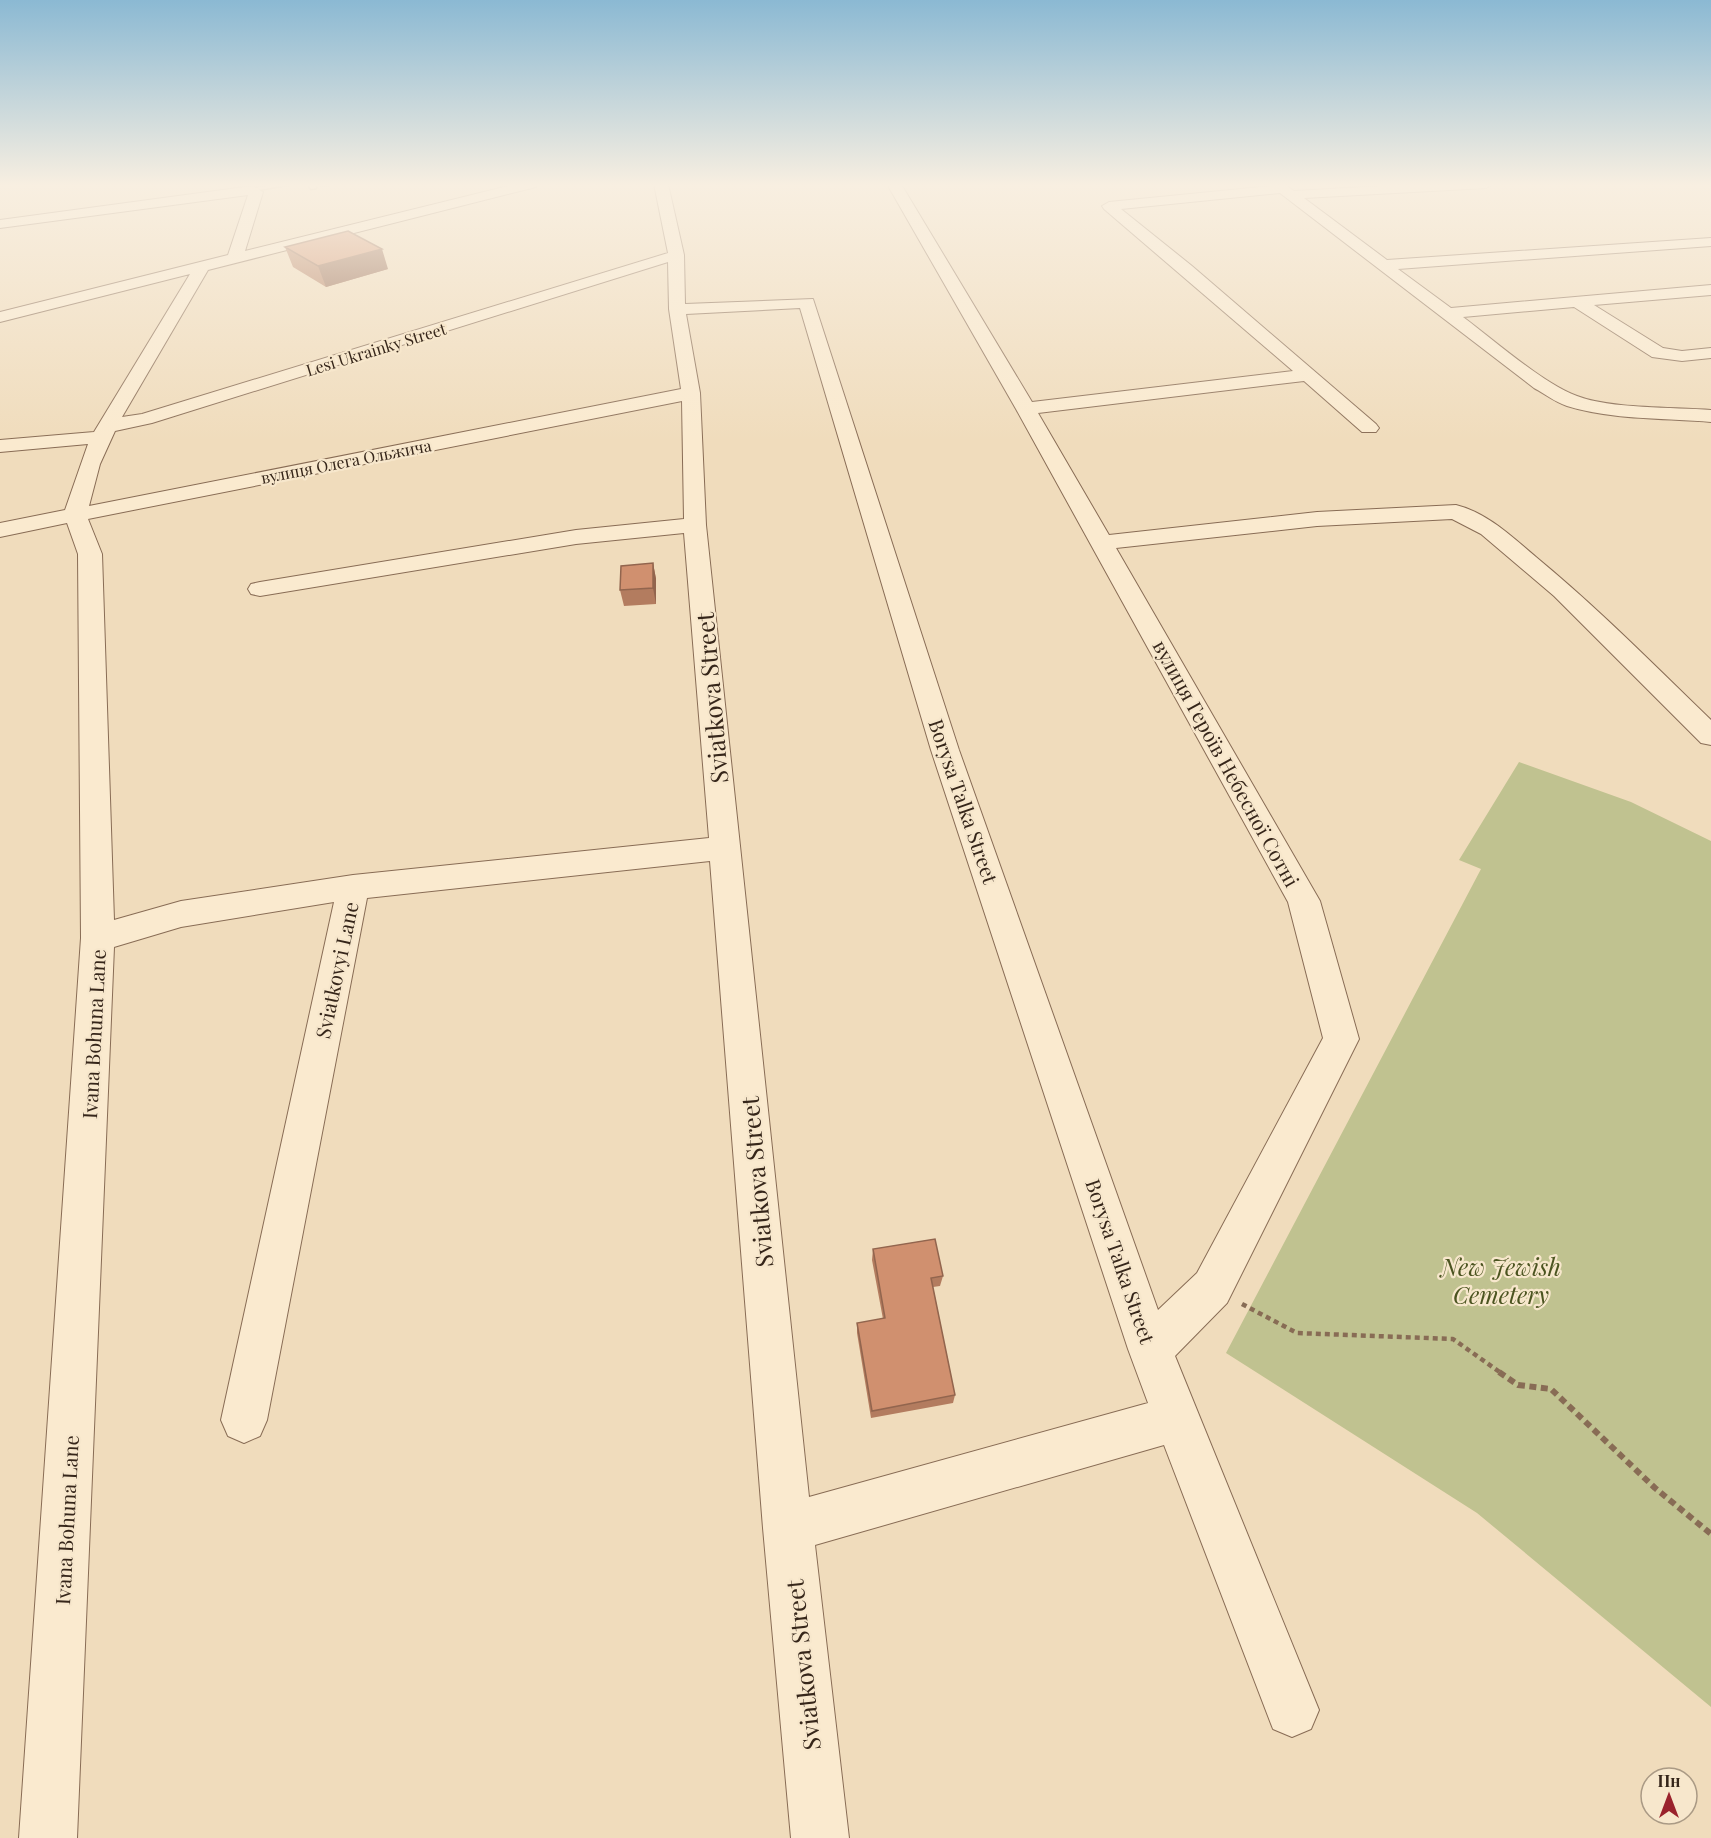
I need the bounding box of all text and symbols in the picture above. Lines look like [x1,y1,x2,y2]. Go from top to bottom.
street label: Lesi Ukrainky Street [303,318,449,380]
street label: вулиця Олега Ольжича [259,434,433,488]
street label: Sviatkova Street [688,611,734,785]
street label: вулиця Героїв Небесної Сотні [1148,635,1306,891]
street label: Borysa Talka Street [923,715,1005,888]
street label: Sviatkovyi Lane [308,899,364,1041]
street label: Ivana Bohuna Lane [75,949,111,1119]
street label: Sviatkova Street [733,1095,779,1269]
street label: Borysa Talka Street [1080,1175,1162,1348]
park label: New Jewish Cemetery [1439,1250,1561,1310]
street label: Ivana Bohuna Lane [48,1435,84,1605]
street label: Sviatkova Street [777,1578,827,1752]
north arrow [1639,1766,1699,1826]
text: Пн [1658,1770,1681,1791]

